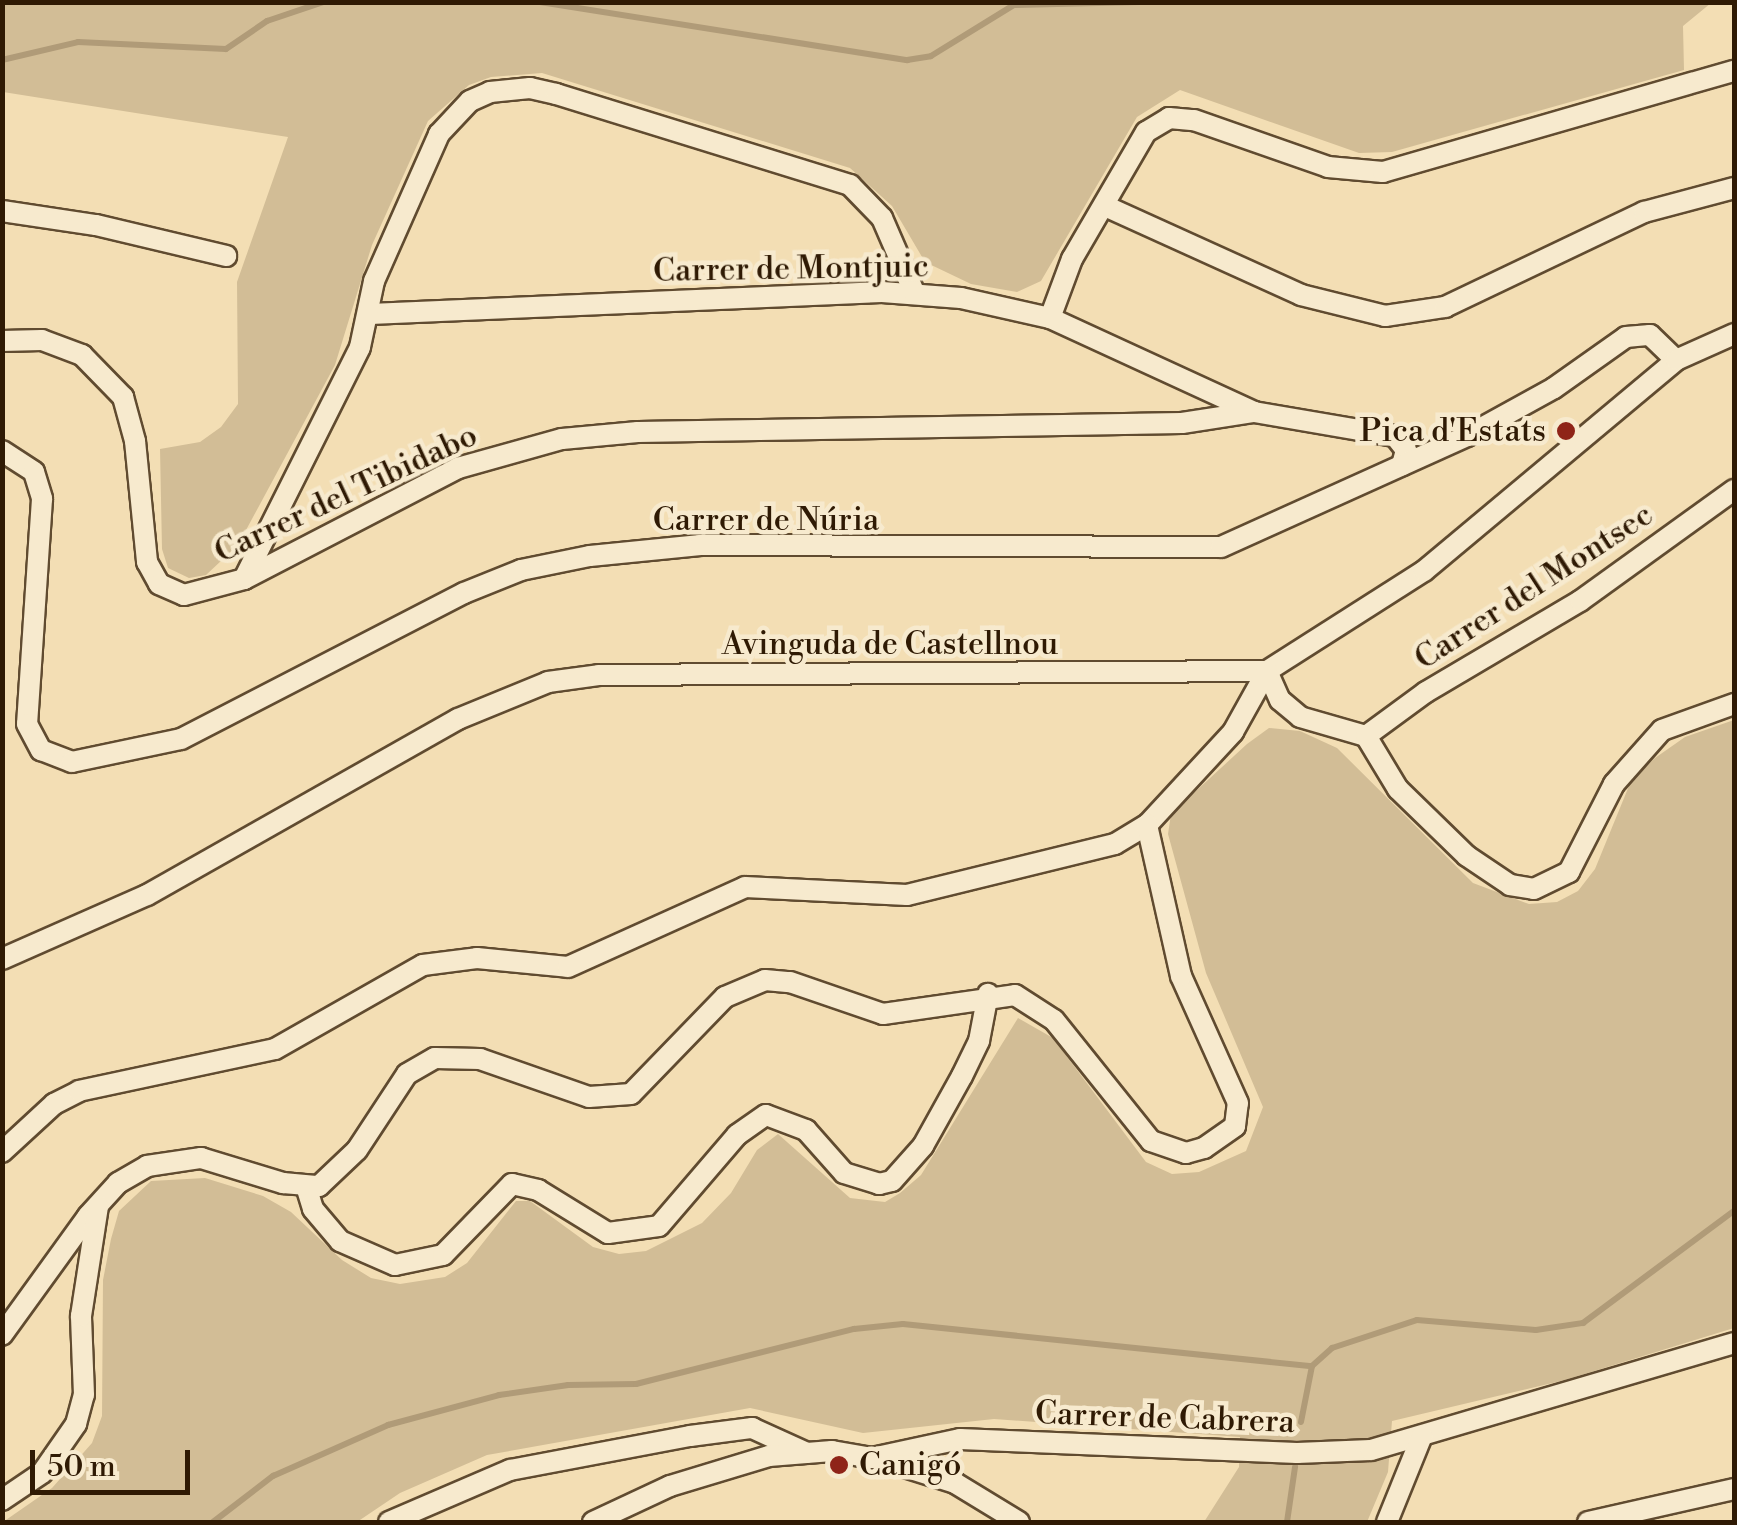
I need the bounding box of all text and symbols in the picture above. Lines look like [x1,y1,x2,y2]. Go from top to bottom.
street label: Carrer de Montjuic [653,247,929,291]
place label: Pica d'Estats [1360,412,1546,450]
street label: Carrer del Tibidabo [209,416,483,572]
marker: Pica d'Estats [1555,420,1577,442]
street label: Carrer del Montsec [1408,496,1660,678]
street label: Carrer de Núria [653,501,879,539]
street label: Avinguda de Castellnou [722,625,1058,663]
street label: Carrer de Cabrera [1035,1394,1295,1442]
scale bar [35,1430,195,1492]
place label: Canigó [859,1446,961,1484]
text: 50 m [47,1448,116,1486]
marker: Canigó [828,1454,850,1476]

